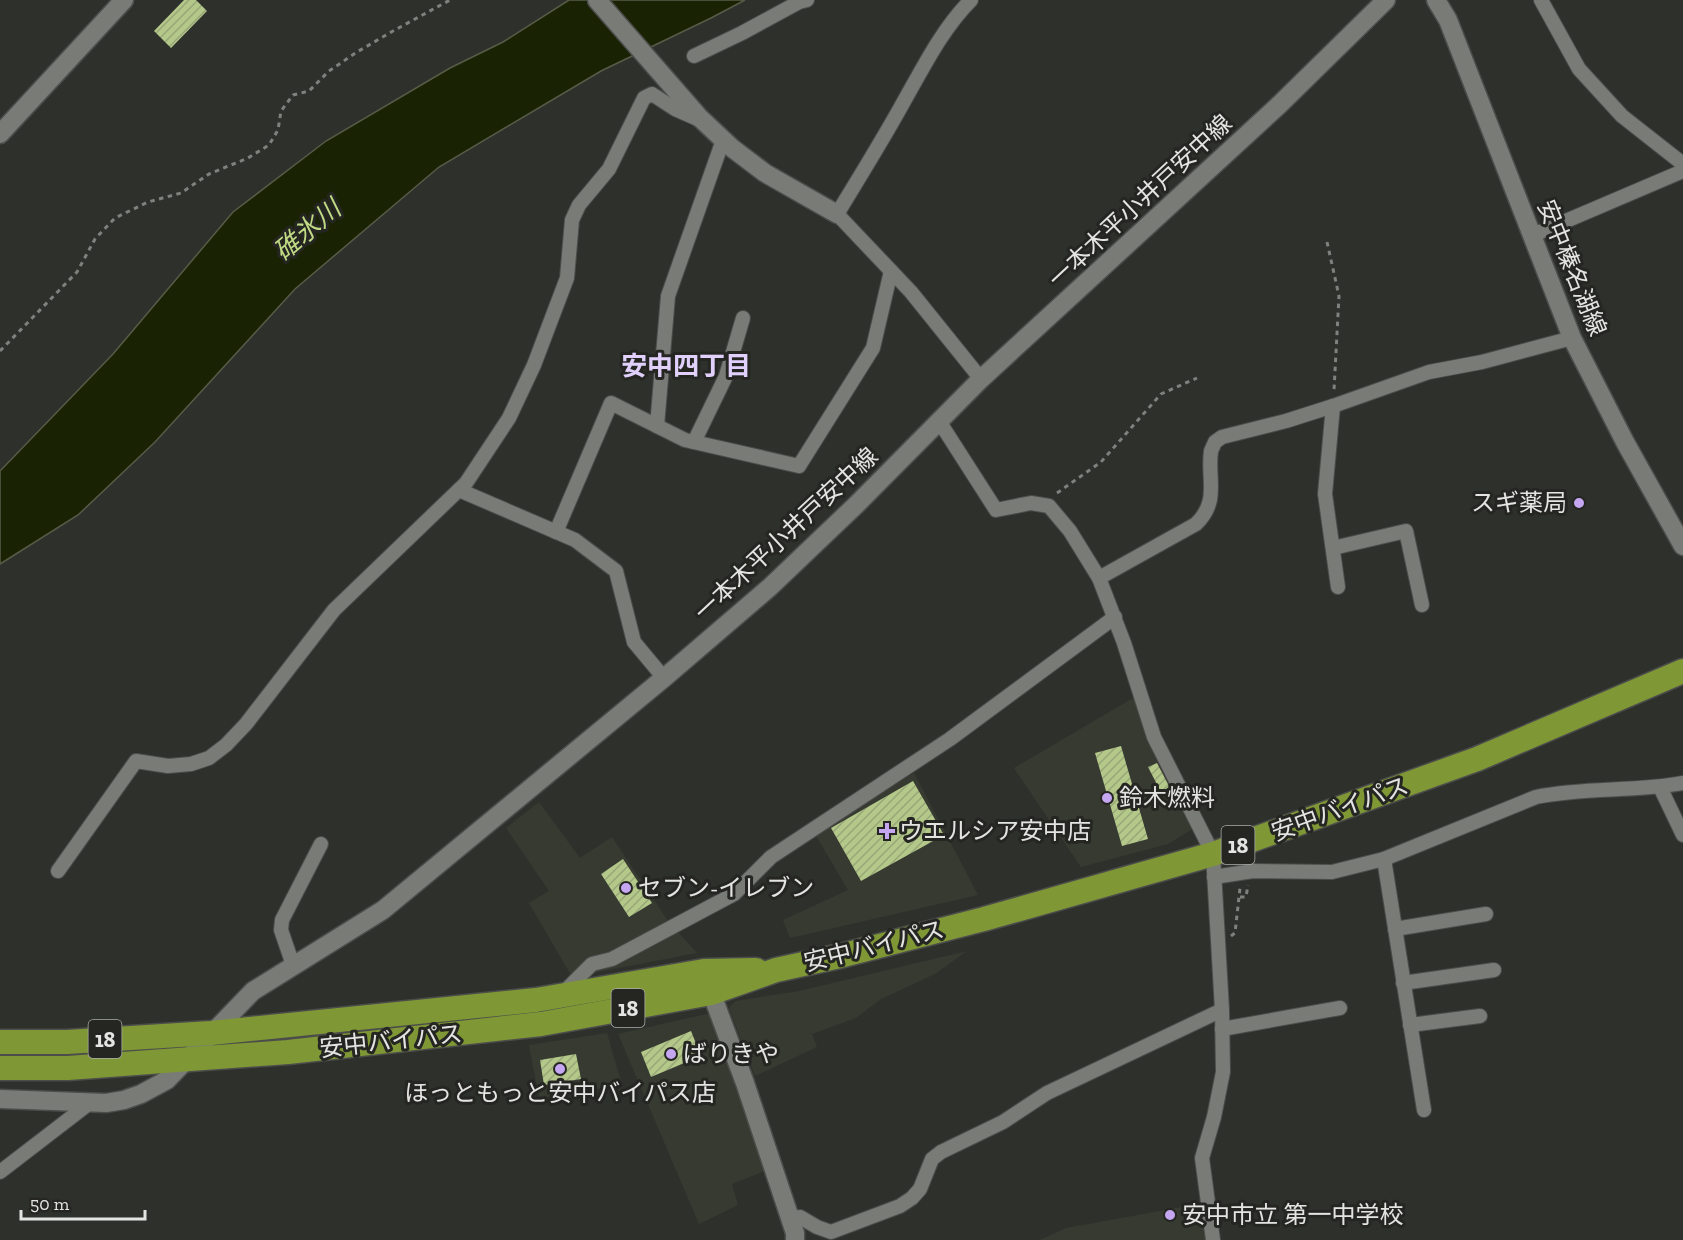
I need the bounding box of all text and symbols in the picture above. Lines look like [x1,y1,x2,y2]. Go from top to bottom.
street label: 一本木平小井戸安中線 [1042,108,1237,293]
water label: 碓氷川 [267,191,349,267]
street label: 安中榛名湖線 [1532,196,1613,340]
district label: 安中四丁目 [621,350,751,382]
street label: 一本木平小井戸安中線 [688,441,883,626]
place label: スギ薬局 [1471,488,1567,517]
marker: スギ薬局 [1572,496,1586,510]
street label: 安中バイパス [1267,770,1412,847]
place label: 鈴木燃料 [1119,783,1215,812]
marker: 鈴木燃料 [1100,791,1114,805]
place label: ウエルシア安中店 [899,816,1091,845]
marker: ウエルシア安中店 [880,824,894,838]
road number: 18 [1222,826,1254,864]
place label: セブン-イレブン [638,873,814,902]
marker: セブン-イレブン [619,881,633,895]
street label: 安中バイパス [801,914,947,977]
road number: 18 [612,989,644,1027]
street label: 安中バイパス [318,1019,464,1062]
road number: 18 [88,1020,122,1058]
place label: ばりきや [683,1039,779,1068]
marker: ばりきや [664,1047,678,1061]
marker: ほっともっと安中バイパス店 [553,1062,567,1076]
place label: ほっともっと安中バイパス店 [404,1078,716,1107]
scale bar [21,1183,146,1221]
text: 50 m [30,1193,70,1215]
place label: 安中市立 第一中学校 [1182,1200,1403,1229]
marker: 安中市立 第一中学校 [1163,1208,1177,1222]

